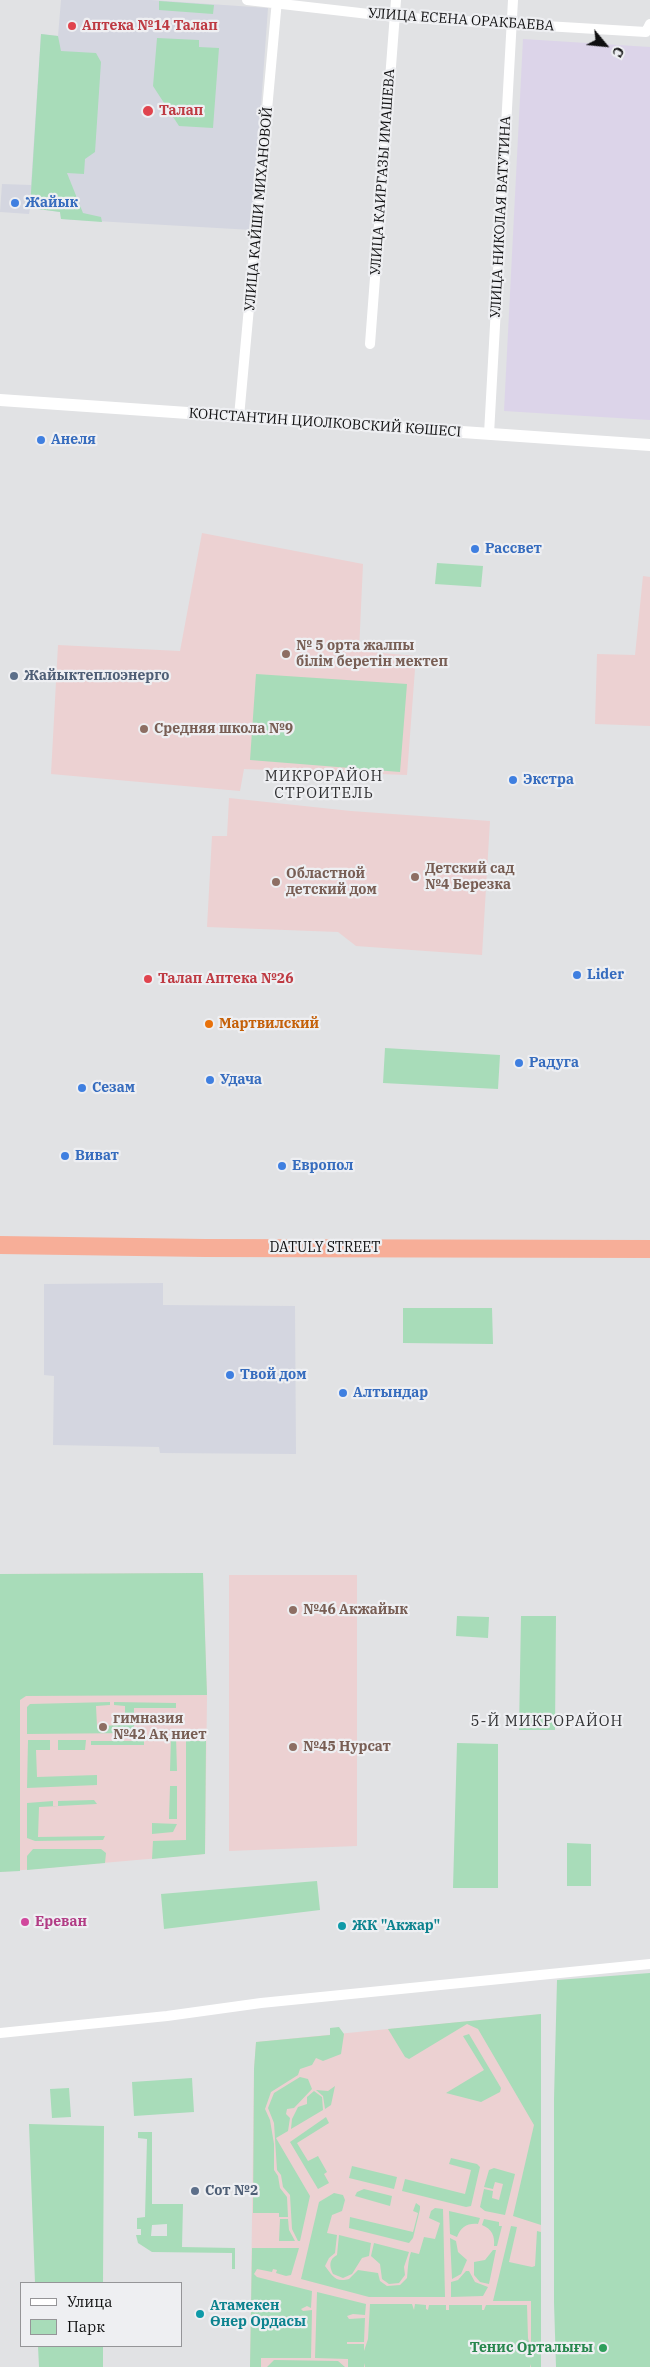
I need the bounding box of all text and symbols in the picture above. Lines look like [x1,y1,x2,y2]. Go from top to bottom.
street label: УЛИЦА ЕСЕНА ОРАКБАЕВА [367,5,555,35]
place label: Аптека №14 Талап [82,18,218,34]
marker: Аптека №14 Талап [66,20,78,32]
north arrow [580,20,630,70]
text: С [608,44,628,60]
street label: УЛИЦА КАИРГАЗЫ ИМАШЕВА [367,68,399,276]
place label: Талап [159,103,203,119]
marker: Талап [141,104,155,118]
street label: УЛИЦА КАЙШИ МИХАНОВОЙ [242,106,276,312]
street label: УЛИЦА НИКОЛАЯ ВАТУТИНА [487,115,515,319]
place label: Жайык [25,195,78,211]
marker: Жайык [9,197,21,209]
street label: КОНСТАНТИН ЦИОЛКОВСКИЙ КӨШЕСІ [188,405,462,441]
place label: Анеля [51,432,96,448]
marker: Анеля [35,434,47,446]
place label: Рассвет [485,541,542,557]
marker: Рассвет [469,543,481,555]
place label: № 5 орта жалпы білім беретін мектеп [296,638,448,670]
marker: № 5 орта жалпы білім беретін мектеп [280,648,292,660]
place label: Жайыктеплоэнерго [24,668,169,684]
marker: Жайыктеплоэнерго [8,670,20,682]
place label: Средняя школа №9 [154,721,293,737]
marker: Средняя школа №9 [138,723,150,735]
district label: МИКРОРАЙОН СТРОИТЕЛЬ [263,768,385,803]
place label: Экстра [523,772,574,788]
marker: Экстра [507,774,519,786]
place label: Детский сад №4 Березка [425,861,515,894]
place label: Областной детский дом [286,866,377,899]
marker: Детский сад №4 Березка [409,871,421,883]
marker: Областной детский дом [270,876,282,888]
place label: Lider [587,967,624,983]
marker: Lider [571,969,583,981]
place label: Талап Аптека №26 [158,971,294,987]
marker: Талап Аптека №26 [142,973,154,985]
place label: Мартвилский [219,1016,319,1032]
marker: Мартвилский [203,1018,215,1030]
place label: Радуга [529,1055,579,1071]
marker: Радуга [513,1057,525,1069]
place label: Удача [220,1072,262,1088]
marker: Удача [204,1074,216,1086]
place label: Сезам [92,1080,135,1096]
marker: Сезам [76,1082,88,1094]
place label: Виват [75,1148,119,1164]
marker: Виват [59,1150,71,1162]
place label: Европол [292,1158,353,1174]
marker: Европол [276,1160,288,1172]
street label: DATULY STREET [270,1240,380,1256]
place label: Твой дом [240,1367,307,1383]
marker: Твой дом [224,1369,236,1381]
place label: Алтындар [353,1385,428,1401]
marker: Алтындар [337,1387,349,1399]
place label: №46 Акжайык [303,1602,408,1618]
marker: №46 Акжайык [287,1604,299,1616]
place label: гимназия №42 Ақ ниет [113,1711,207,1744]
district label: 5-Й МИКРОРАЙОН [469,1713,625,1731]
marker: гимназия №42 Ақ ниет [97,1721,109,1733]
place label: №45 Нурсат [303,1739,391,1755]
marker: №45 Нурсат [287,1741,299,1753]
place label: Ереван [35,1914,87,1930]
marker: Ереван [19,1916,31,1928]
place label: ЖК "Акжар" [352,1918,440,1934]
marker: ЖК "Акжар" [336,1920,348,1932]
place label: Сот №2 [205,2183,258,2199]
marker: Сот №2 [189,2185,201,2197]
legend [20,2282,182,2347]
text: Улица [67,2292,112,2311]
place label: Атамекен Өнер Ордасы [210,2298,306,2330]
marker: Атамекен Өнер Ордасы [194,2308,206,2320]
text: Парк [67,2317,105,2336]
place label: Тенис Орталығы [470,2340,593,2356]
marker: Тенис Орталығы [597,2342,609,2354]

